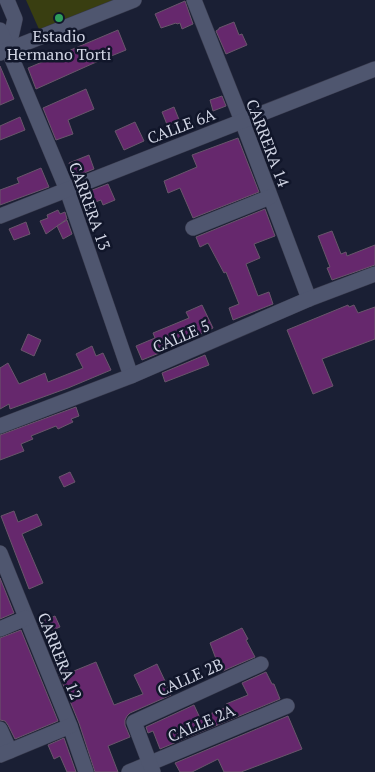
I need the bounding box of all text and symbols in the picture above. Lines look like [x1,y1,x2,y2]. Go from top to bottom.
marker: Estadio Hermano Torti [53,12,65,24]
place label: Estadio Hermano Torti [7,25,111,65]
street label: CARRERA 14 [241,96,295,190]
street label: CALLE 6A [144,103,218,149]
street label: CARRERA 13 [64,159,116,253]
street label: CALLE 5 [149,314,213,358]
street label: CARRERA 12 [33,609,87,703]
street label: CALLE 2B [154,653,226,701]
street label: CALLE 2A [164,699,238,747]

